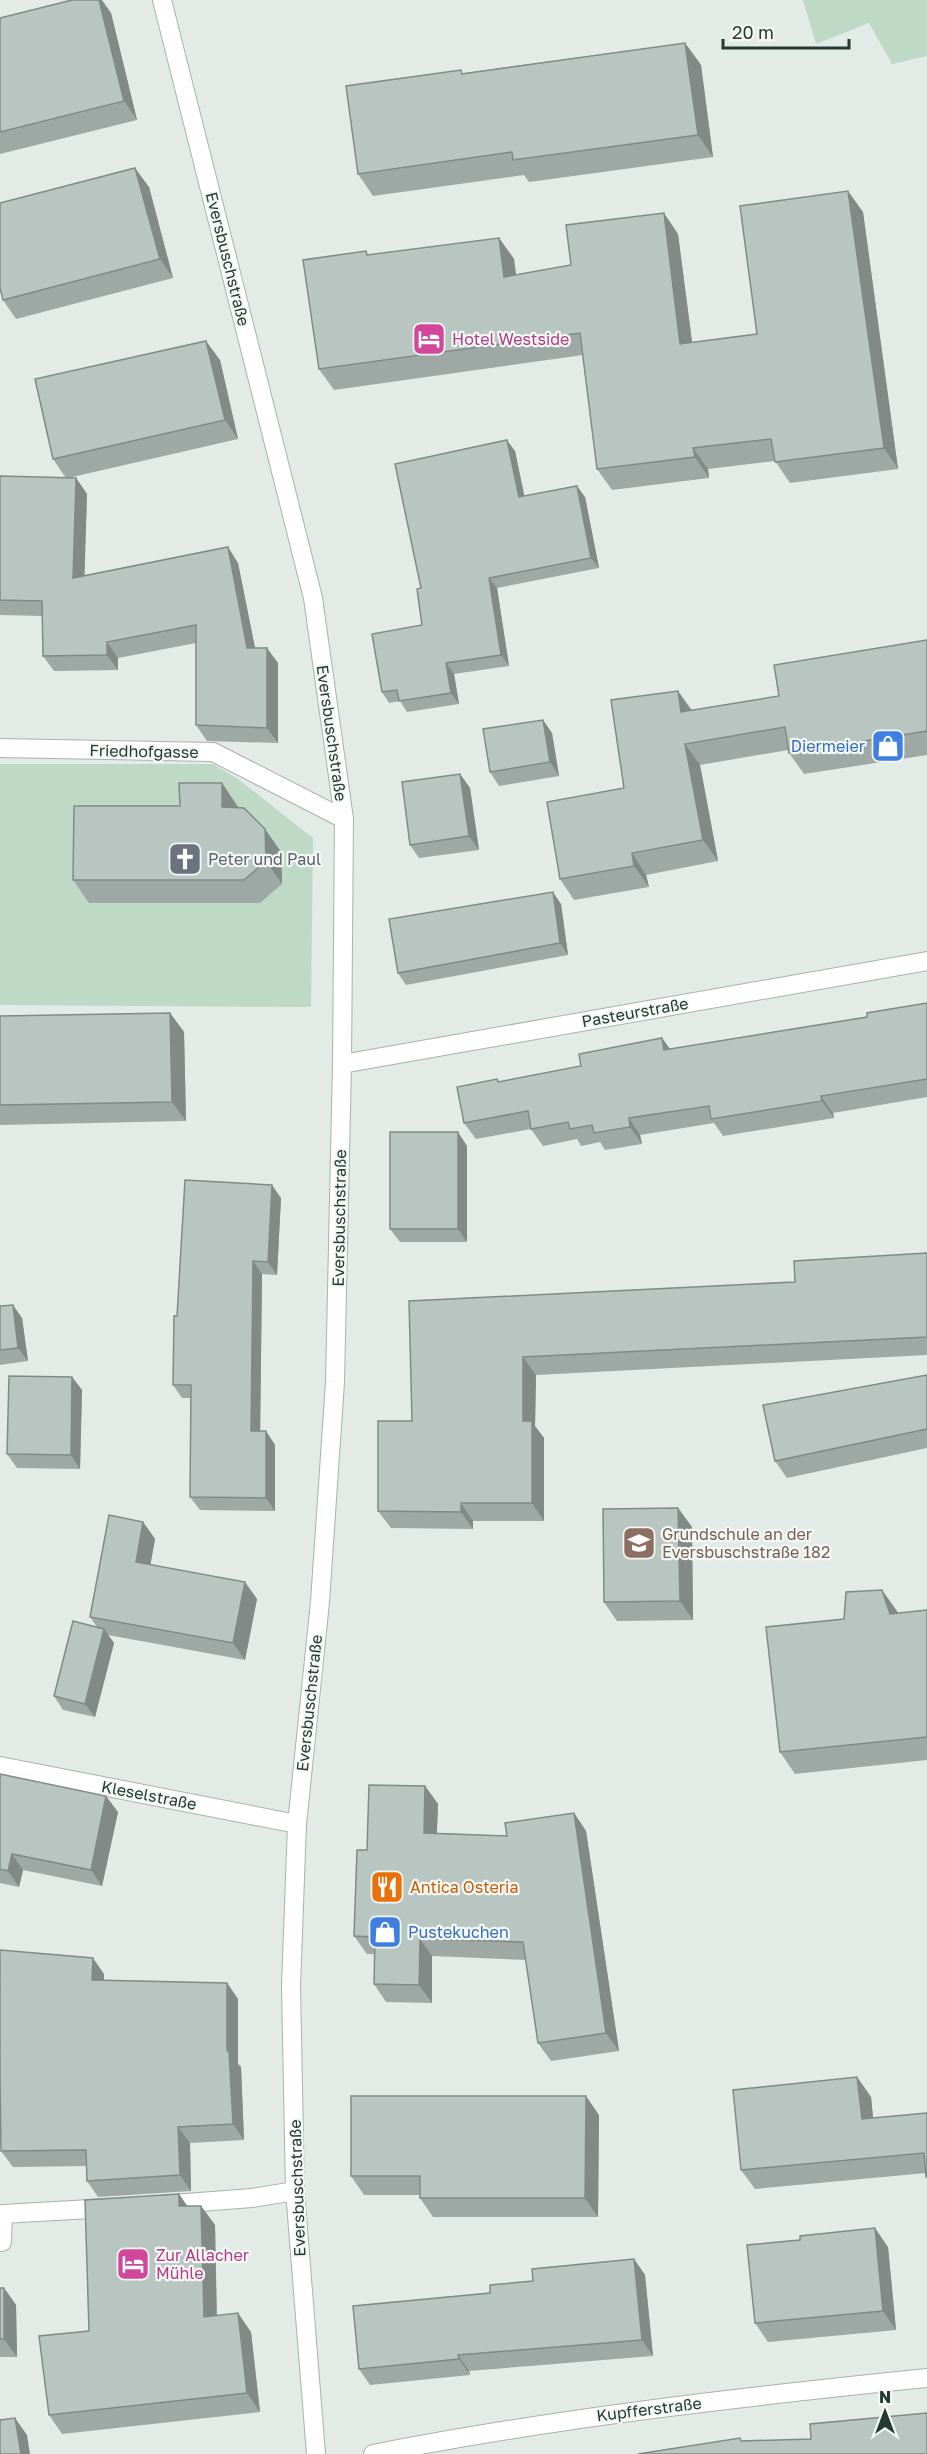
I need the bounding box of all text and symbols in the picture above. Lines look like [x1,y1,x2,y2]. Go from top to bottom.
scale bar [723,12,849,50]
text: 20 m [732,21,774,43]
street label: Eversbuschstraße [202,190,254,328]
hotel icon: Hotel Westside [411,321,447,357]
place label: Hotel Westside [452,329,569,349]
street label: Eversbuschstraße [313,664,351,802]
shop icon: Diermeier [870,728,906,764]
place label: Diermeier [791,736,865,756]
street label: Friedhofgasse [89,740,199,762]
church icon: Peter und Paul [167,841,203,877]
place label: Peter und Paul [208,849,321,869]
street label: Pasteurstraße [580,993,690,1031]
street label: Eversbuschstraße [328,1149,350,1287]
place label: Grundschule an der Eversbuschstraße 182 [662,1524,830,1562]
school or university icon: Grundschule an der Eversbuschstraße 182 [621,1525,657,1561]
street label: Eversbuschstraße [292,1634,326,1772]
street label: Kleselstraße [100,1776,198,1814]
restaurant icon: Antica Osteria [369,1869,405,1905]
place label: Antica Osteria [410,1877,518,1897]
shop icon: Pustekuchen [367,1914,403,1950]
place label: Pustekuchen [408,1922,509,1942]
street label: Eversbuschstraße [285,2119,309,2257]
place label: Zur Allacher Mühle [156,2245,249,2283]
hotel icon: Zur Allacher Mühle [115,2246,151,2282]
north arrow [855,2382,915,2442]
text: N [879,2387,891,2407]
street label: Kupfferstraße [595,2393,703,2425]

